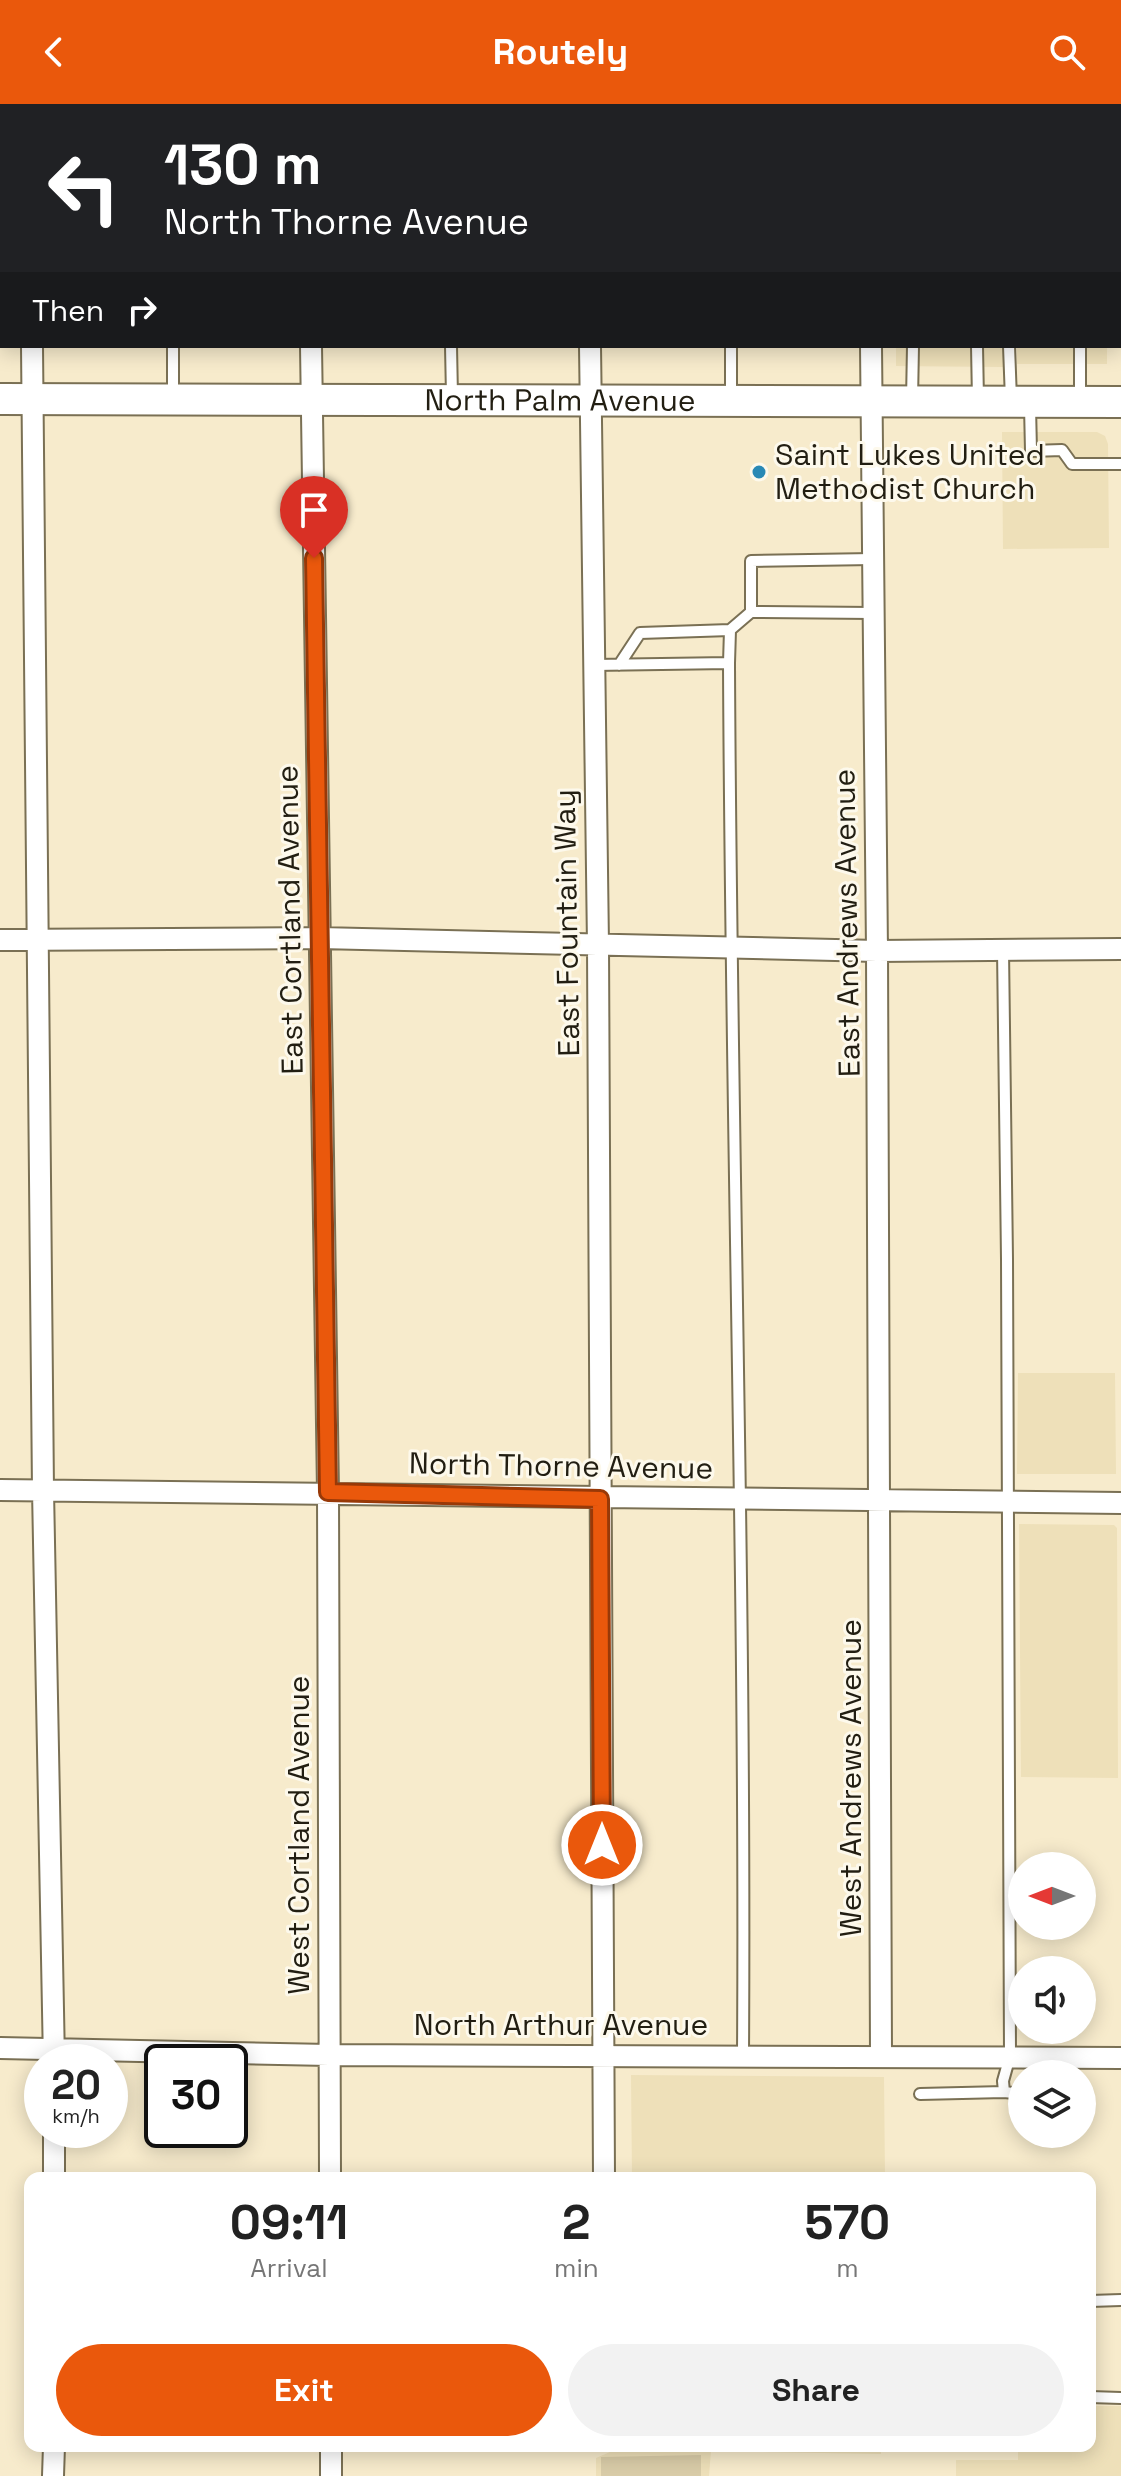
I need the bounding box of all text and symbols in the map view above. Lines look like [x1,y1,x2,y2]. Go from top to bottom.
text: Routely [493,29,628,75]
icon: back [32,30,76,74]
icon: search [1045,30,1089,74]
text: 130 m [164,129,322,200]
icon: left [32,136,136,240]
text: North Thorne Avenue [164,199,529,245]
icon: right [120,288,164,332]
text: Then [32,291,104,330]
street label: North Palm Avenue [424,380,696,420]
place label: Saint Lukes United Methodist Church [775,435,1045,508]
marker: Saint Lukes United Methodist Church [750,463,768,481]
pin [280,476,348,558]
icon: arrive [292,488,336,532]
street label: East Cortland Avenue [267,765,312,1075]
street label: East Andrews Avenue [824,768,869,1078]
street label: East Fountain Way [545,789,588,1057]
street label: North Thorne Avenue [409,1443,713,1488]
street label: West Andrews Avenue [831,1619,870,1937]
street label: West Cortland Avenue [279,1675,318,1995]
position arrow [560,1803,644,1887]
north arrow [1008,1852,1096,1940]
map controls [1008,1852,1096,2148]
button: sound [1008,1956,1096,2044]
street label: North Arthur Avenue [414,2005,708,2044]
speed limit sign: 30 [144,2044,248,2148]
text: 20 [51,2060,101,2111]
button: layers [1008,2060,1096,2148]
text: km/h [52,2103,100,2129]
text: 09:11 [230,2192,348,2253]
text: 2 [562,2192,591,2253]
text: 570 [804,2192,890,2253]
text: Arrival [250,2251,328,2285]
text: min [554,2251,599,2285]
text: m [836,2251,859,2285]
button: Exit [56,2344,552,2436]
button: Share [568,2344,1064,2436]

